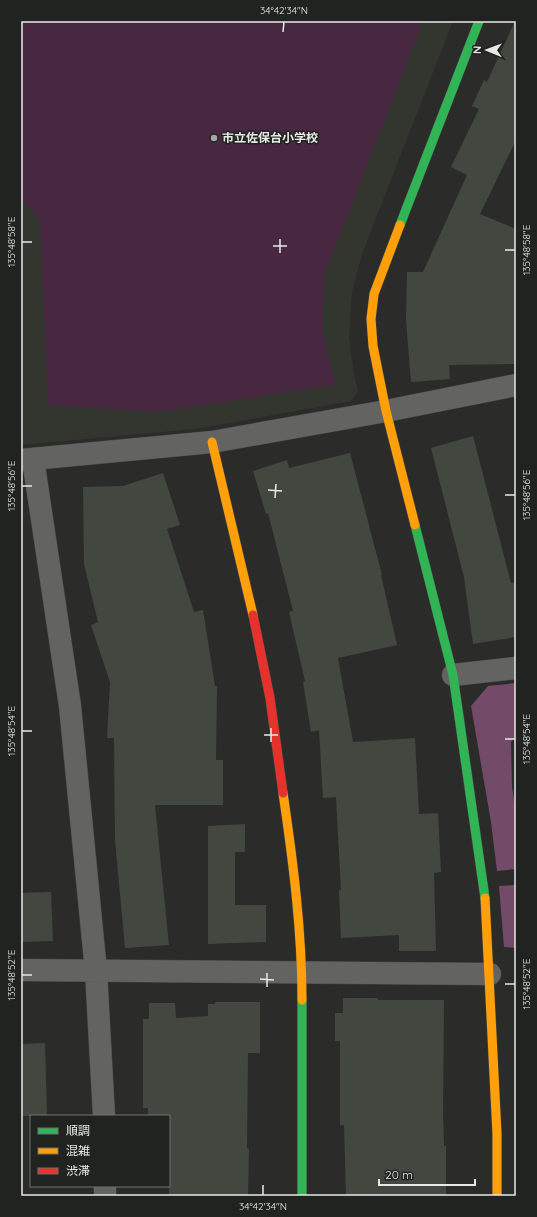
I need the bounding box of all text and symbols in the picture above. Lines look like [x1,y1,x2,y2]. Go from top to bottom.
text: 34°42'34"N [260,4,308,17]
north arrow [467,30,507,70]
text: N [470,46,484,54]
place label: 市立佐保台小学校 [222,130,318,145]
marker: 市立佐保台小学校 [209,133,219,143]
text: 135°48'58"E [5,216,18,267]
text: 135°48'58"E [520,224,533,275]
text: 135°48'56"E [5,460,18,511]
text: 135°48'56"E [520,469,533,520]
text: 135°48'54"E [5,705,18,756]
text: 135°48'54"E [520,713,533,764]
text: 135°48'52"E [5,949,18,1000]
text: 135°48'52"E [520,958,533,1009]
legend [30,1115,170,1187]
text: 順調 [66,1123,90,1138]
text: 混雑 [66,1143,90,1158]
scale bar [379,1161,475,1187]
text: 渋滞 [66,1163,90,1178]
text: 20 m [385,1167,413,1182]
text: 34°42'34"N [239,1200,287,1213]

